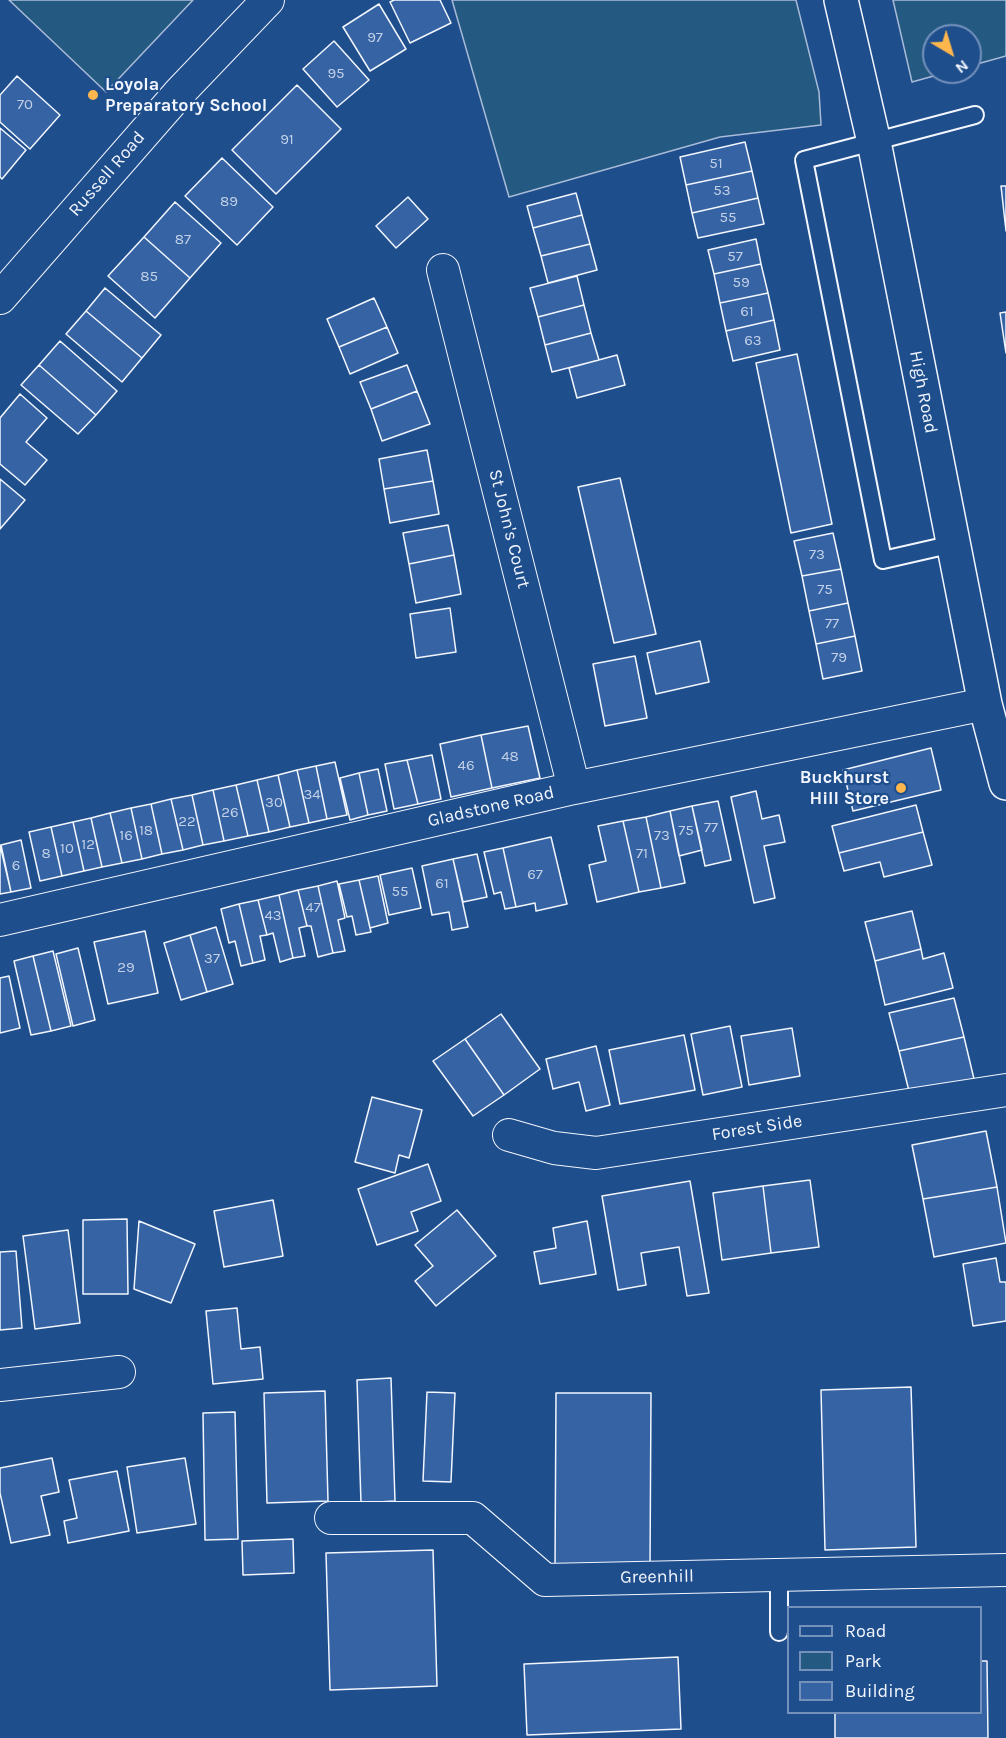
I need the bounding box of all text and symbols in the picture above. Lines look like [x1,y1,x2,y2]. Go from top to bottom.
north arrow [922,24,982,84]
house number: 97 [367,29,383,47]
text: N [952,56,973,78]
house number: 95 [327,65,345,83]
place label: Loyola Preparatory School [105,74,267,116]
marker: Loyola Preparatory School [86,88,100,102]
house number: 70 [17,96,33,114]
street label: Russell Road [64,127,150,221]
house number: 91 [280,131,294,149]
house number: 51 [709,155,723,173]
house number: 53 [713,182,731,200]
house number: 89 [220,193,238,211]
house number: 55 [720,209,736,227]
house number: 87 [175,231,191,249]
house number: 57 [727,248,743,266]
house number: 85 [140,268,158,286]
house number: 59 [732,274,750,292]
house number: 61 [740,303,754,321]
house number: 63 [744,332,762,350]
street label: High Road [904,349,942,435]
street label: St John's Court [484,467,534,591]
house number: 73 [809,546,825,564]
house number: 75 [817,581,833,599]
house number: 77 [825,615,839,633]
house number: 79 [831,649,847,667]
house number: 48 [501,748,519,766]
house number: 46 [458,757,474,775]
place label: Buckhurst Hill Store [800,767,889,810]
marker: Buckhurst Hill Store [894,781,908,795]
street label: Gladstone Road [426,782,556,832]
house number: 34 [303,786,321,804]
house number: 30 [265,794,283,812]
house number: 26 [221,804,239,822]
house number: 22 [178,813,196,831]
house number: 77 [704,819,718,837]
house number: 18 [139,822,153,840]
house number: 75 [678,822,694,840]
house number: 16 [119,827,133,845]
house number: 73 [654,827,670,845]
house number: 12 [81,836,95,854]
house number: 10 [60,840,74,858]
house number: 8 [41,845,51,863]
house number: 71 [636,845,648,863]
house number: 6 [12,857,20,875]
house number: 67 [527,866,543,884]
house number: 61 [435,875,449,893]
house number: 55 [392,883,408,901]
house number: 47 [305,899,321,917]
house number: 43 [264,907,282,925]
house number: 37 [204,950,220,968]
house number: 29 [117,959,135,977]
street label: Forest Side [710,1110,804,1146]
street label: Greenhill [620,1566,694,1588]
legend [787,1606,982,1714]
text: Road [845,1620,886,1642]
text: Park [845,1650,882,1672]
text: Building [845,1680,915,1702]

